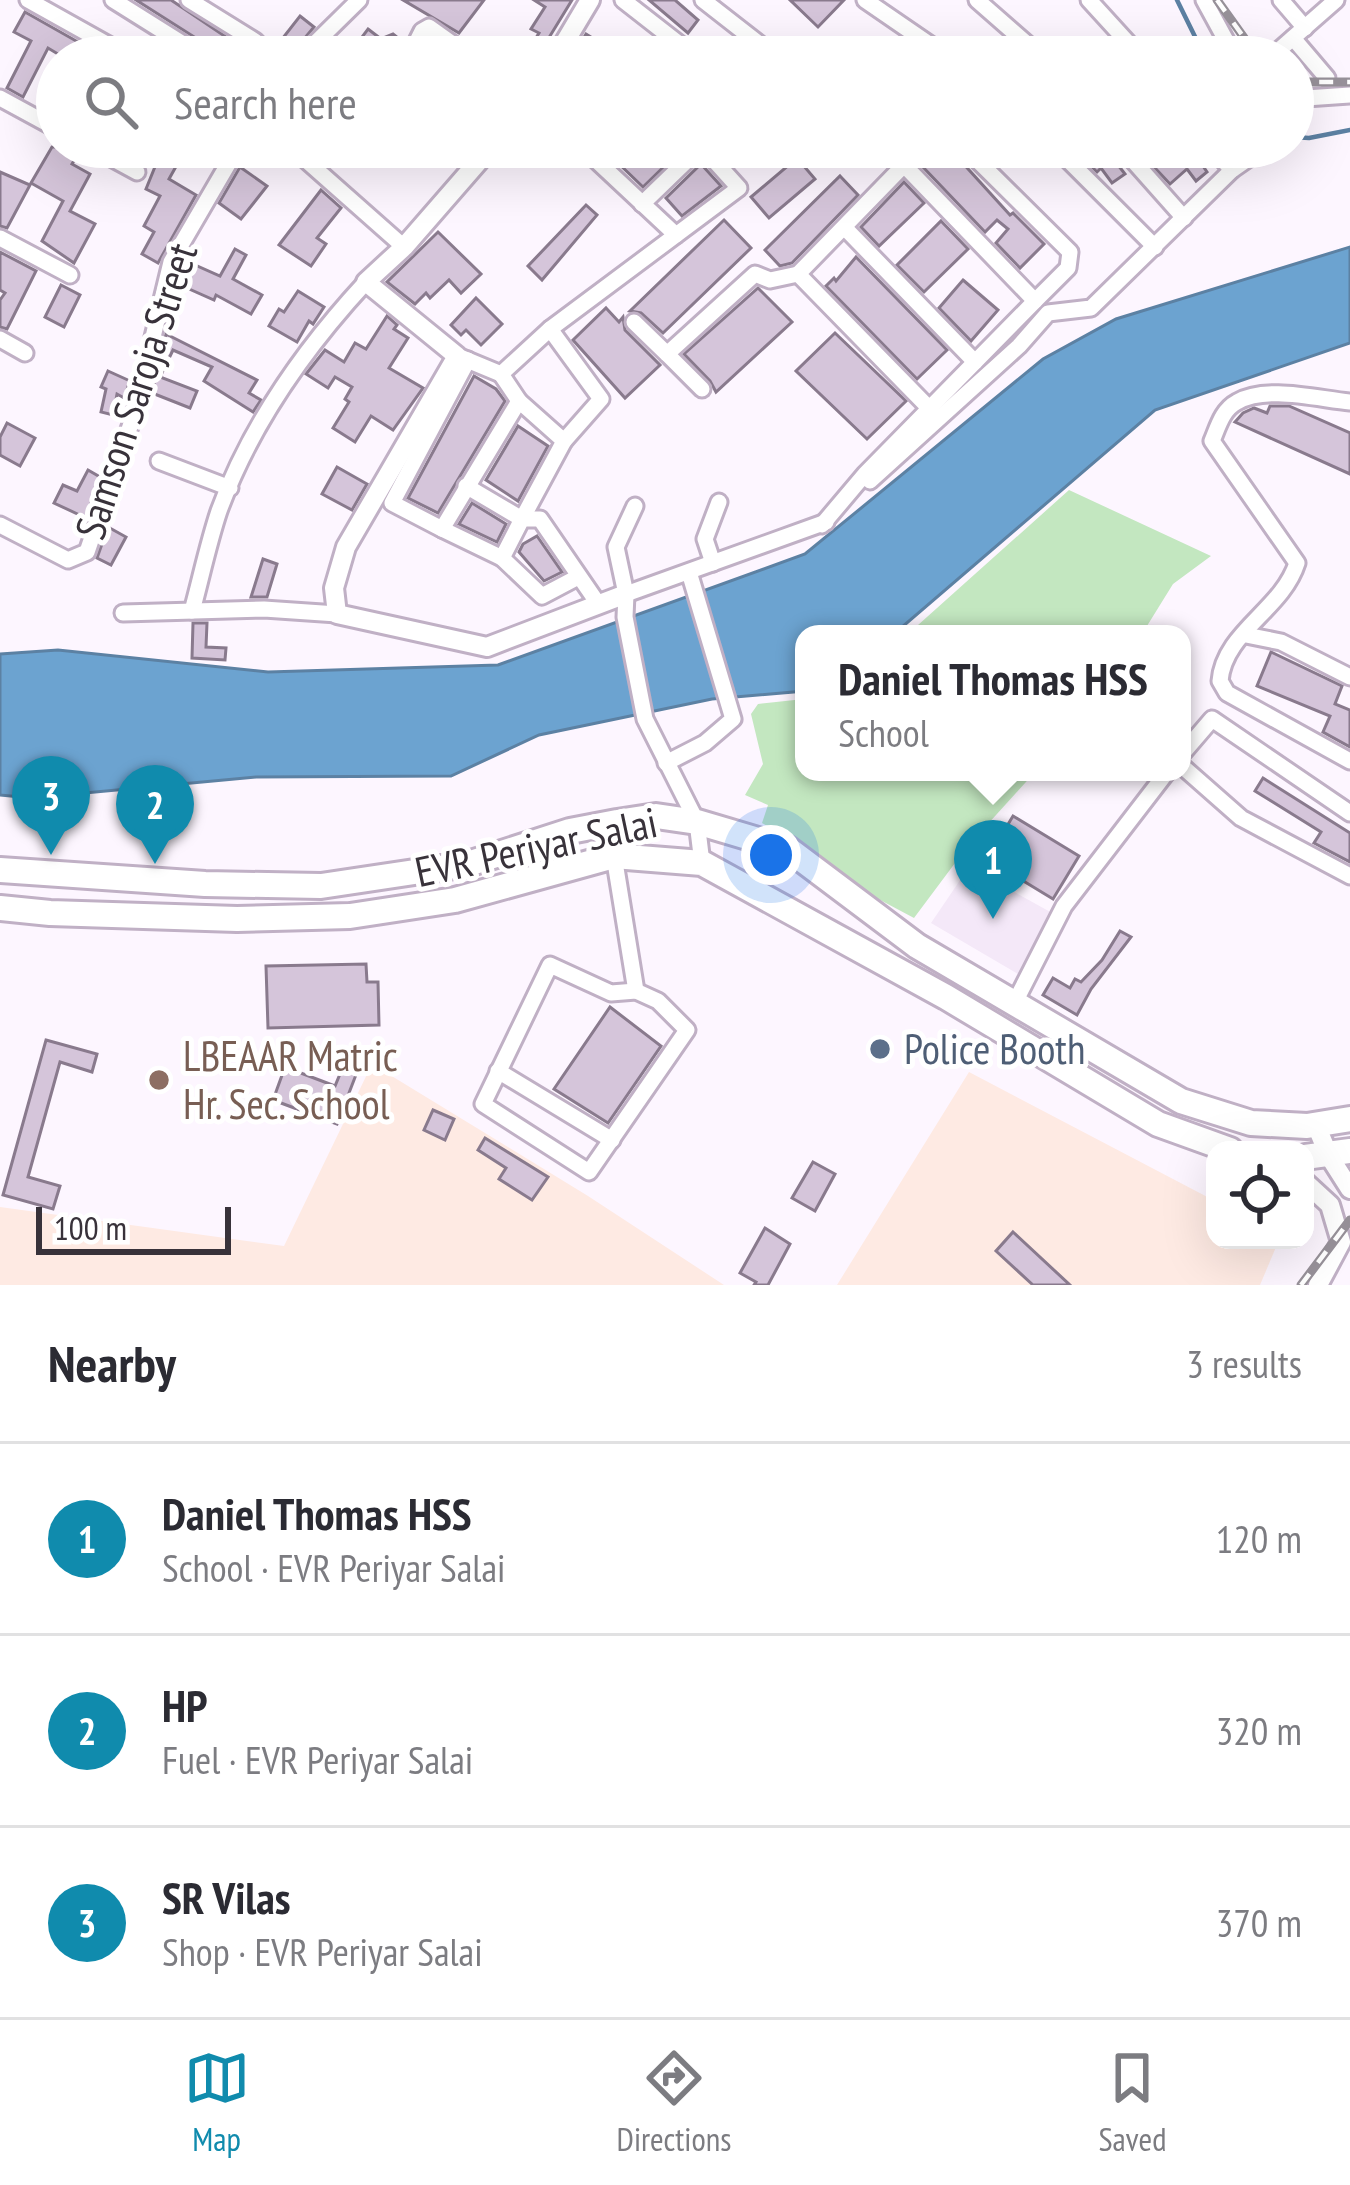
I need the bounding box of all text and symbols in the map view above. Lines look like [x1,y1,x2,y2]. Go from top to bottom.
search box [36,36,1314,168]
icon: search [78,69,144,135]
text: Search here [174,73,357,131]
street label: Samson Saroja Street [62,236,209,546]
popup [795,625,1191,781]
text: Daniel Thomas HSS [838,649,1148,707]
text: School [838,707,929,758]
pin: 3 [12,756,90,855]
pin: 2 [116,765,194,864]
street label: EVR Periyar Salai [410,794,662,899]
pin: 1 [954,820,1032,919]
your location [741,825,801,885]
place label: Police Booth [904,1021,1085,1076]
place label: LBEAAR Matric Hr. Sec. School [183,1028,398,1131]
marker: Police Booth [867,1036,893,1062]
marker: LBEAAR Matric Hr. Sec. School [146,1067,172,1093]
map controls [1206,1141,1314,1249]
button: locate [1206,1141,1314,1249]
scale bar [36,1201,231,1254]
text: 100 m [54,1206,127,1249]
text: Nearby [48,1330,176,1396]
text: 3 results [1186,1338,1302,1389]
text: Daniel Thomas HSS [162,1484,472,1542]
text: 1 [78,1513,96,1564]
text: 120 m [1216,1513,1302,1564]
text: School · EVR Periyar Salai [162,1542,506,1593]
text: HP [162,1676,207,1734]
text: 2 [78,1705,96,1756]
text: 320 m [1216,1705,1302,1756]
text: Fuel · EVR Periyar Salai [162,1734,473,1785]
text: SR Vilas [162,1868,291,1926]
text: 3 [78,1897,96,1948]
text: 370 m [1216,1897,1302,1948]
text: Shop · EVR Periyar Salai [162,1926,483,1977]
tab: Map [184,2045,250,2160]
tab: Directions [617,2045,731,2160]
tab: Saved [1098,2045,1166,2160]

